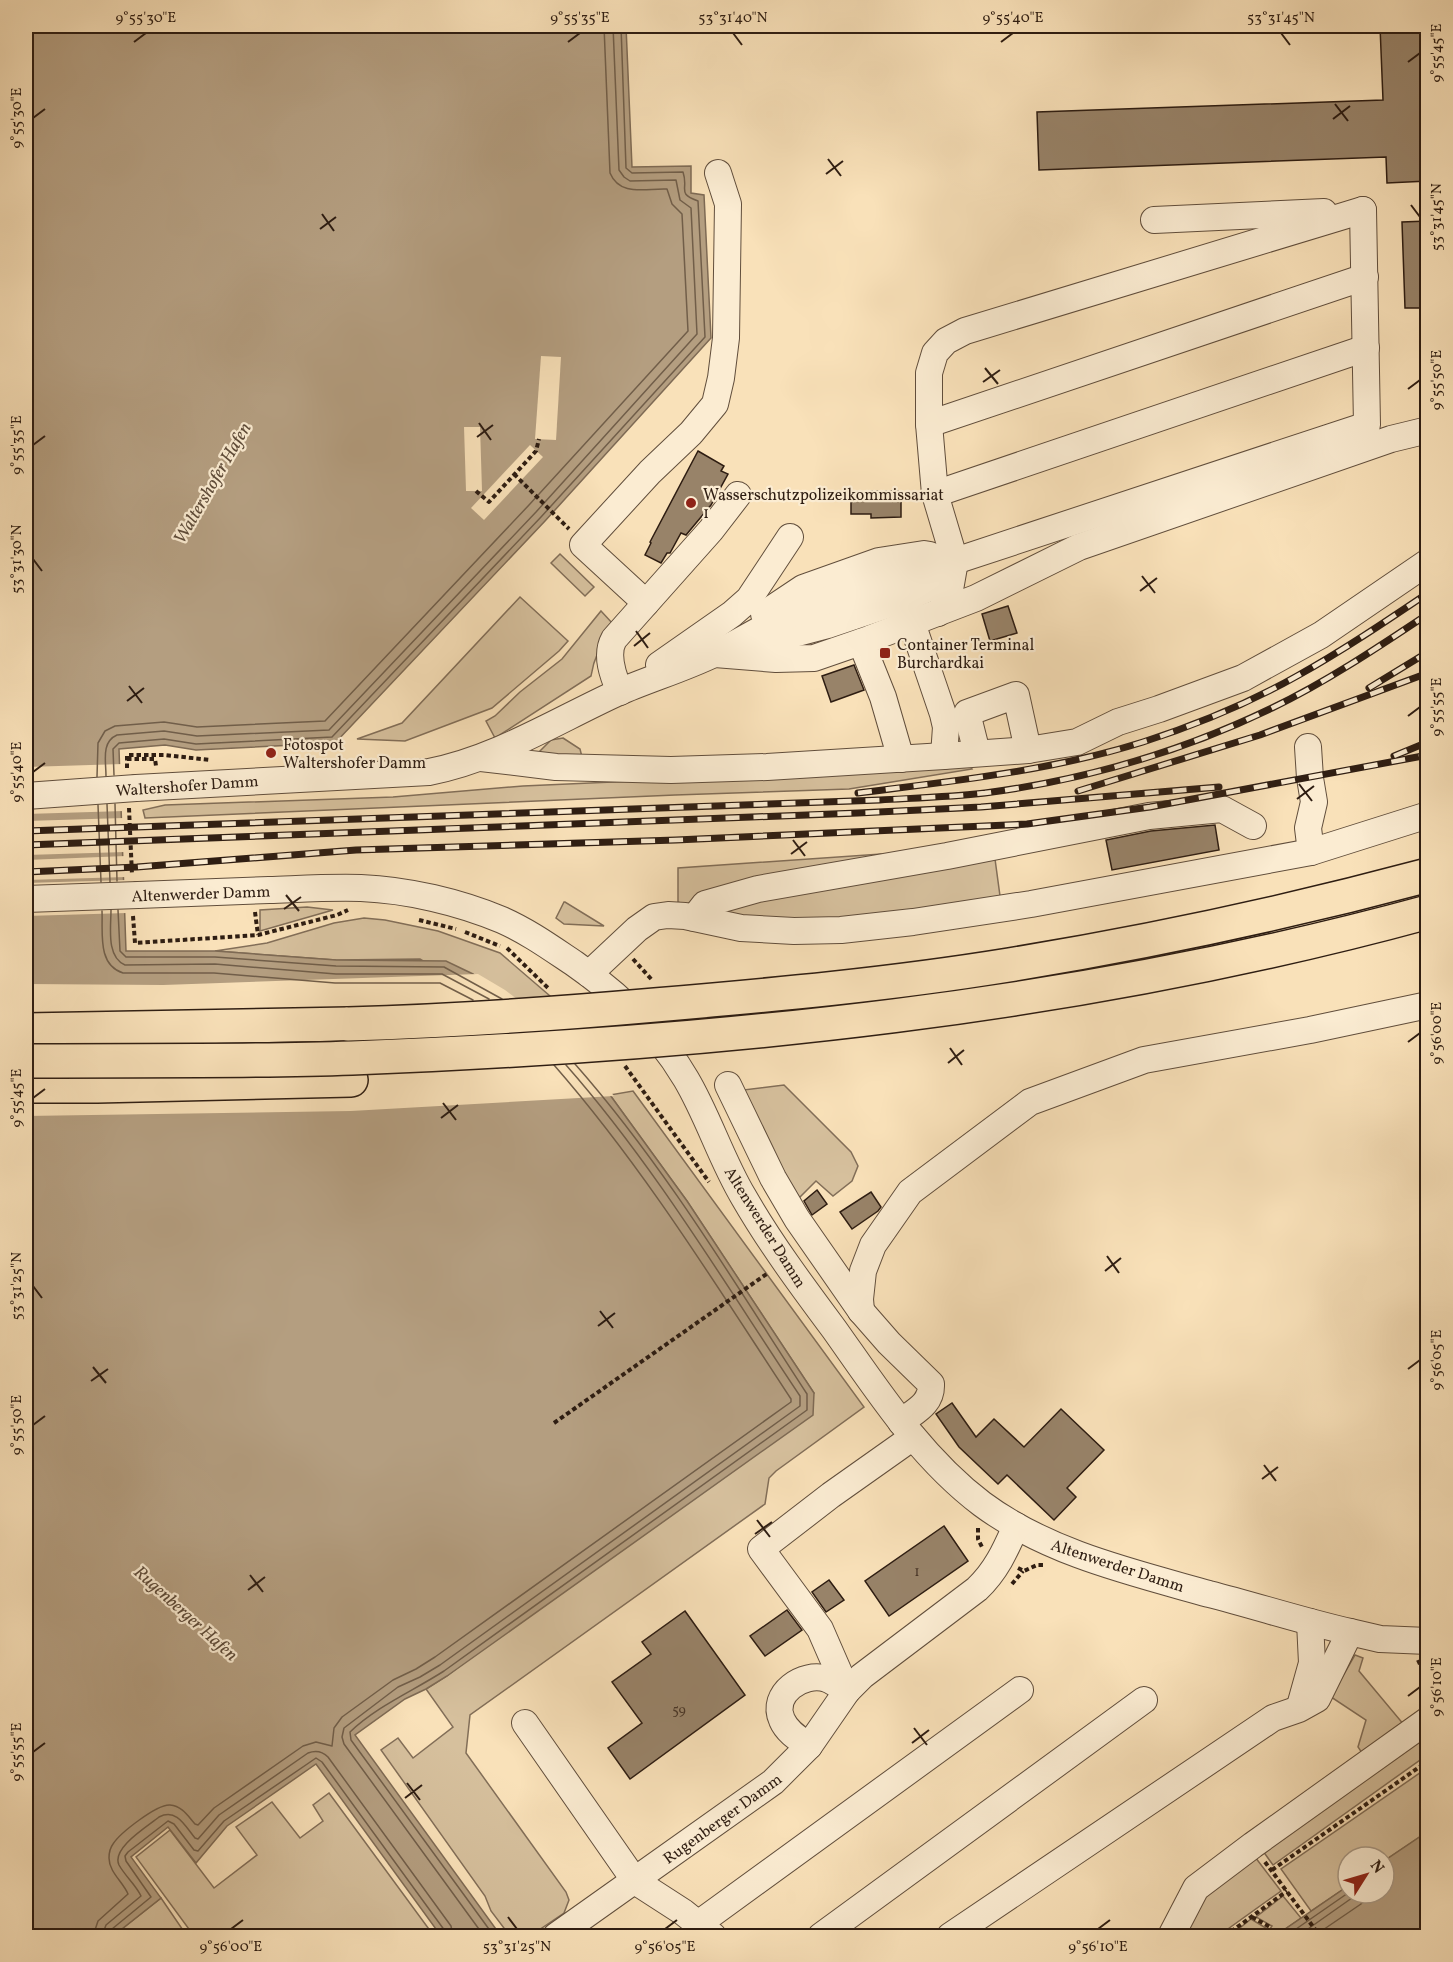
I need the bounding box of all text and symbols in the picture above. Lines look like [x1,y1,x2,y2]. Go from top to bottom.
text: 9°55'30"E [116,8,176,29]
text: 9°55'35"E [550,8,610,29]
text: 53°31'40"N [698,8,768,29]
text: 9°55'40"E [983,8,1043,29]
text: 53°31'45"N [1247,8,1315,29]
text: 9°55'45"E [1427,23,1448,83]
text: 9°55'30"E [7,88,28,148]
text: 53°31'45"N [1427,183,1448,251]
text: 9°55'50"E [1427,350,1448,410]
text: 9°55'35"E [7,415,28,475]
water label: Waltershofer Hafen [168,418,258,549]
place label: Wasserschutzpolizeikommissariat 1 [703,485,944,525]
marker: Wasserschutzpolizeikommissariat 1 [684,496,698,510]
text: 53°31'30"N [7,524,28,594]
place label: Container Terminal Burchardkai [897,635,1034,675]
marker: Container Terminal Burchardkai [878,646,892,660]
text: 9°55'55"E [1427,677,1448,737]
place label: Fotospot Waltershofer Damm [283,735,426,775]
text: 9°55'40"E [7,742,28,802]
marker: Fotospot Waltershofer Damm [264,746,278,760]
street label: Waltershofer Damm [115,771,259,803]
street label: Altenwerder Damm [131,882,271,908]
text: 9°56'00"E [1427,1002,1448,1064]
text: 9°55'45"E [7,1068,28,1128]
street label: Altenwerder Damm [718,1163,810,1293]
text: 53°31'25"N [7,1252,28,1320]
text: 9°56'05"E [1427,1330,1448,1390]
text: 9°55'50"E [7,1395,28,1455]
street label: Altenwerder Damm [1048,1535,1187,1599]
water label: Rugenberger Hafen [127,1561,243,1668]
house number: 1 [914,1563,920,1582]
text: 9°56'10"E [1427,1657,1448,1717]
house number: 59 [672,1701,686,1720]
text: 9°55'55"E [7,1722,28,1782]
street label: Rugenberger Damm [659,1769,787,1870]
north arrow [1336,1845,1396,1905]
text: N [1364,1856,1389,1879]
text: 9°56'00"E [200,1937,262,1958]
text: 53°31'25"N [483,1937,551,1958]
text: 9°56'05"E [635,1937,695,1958]
text: 9°56'10"E [1068,1937,1128,1958]

